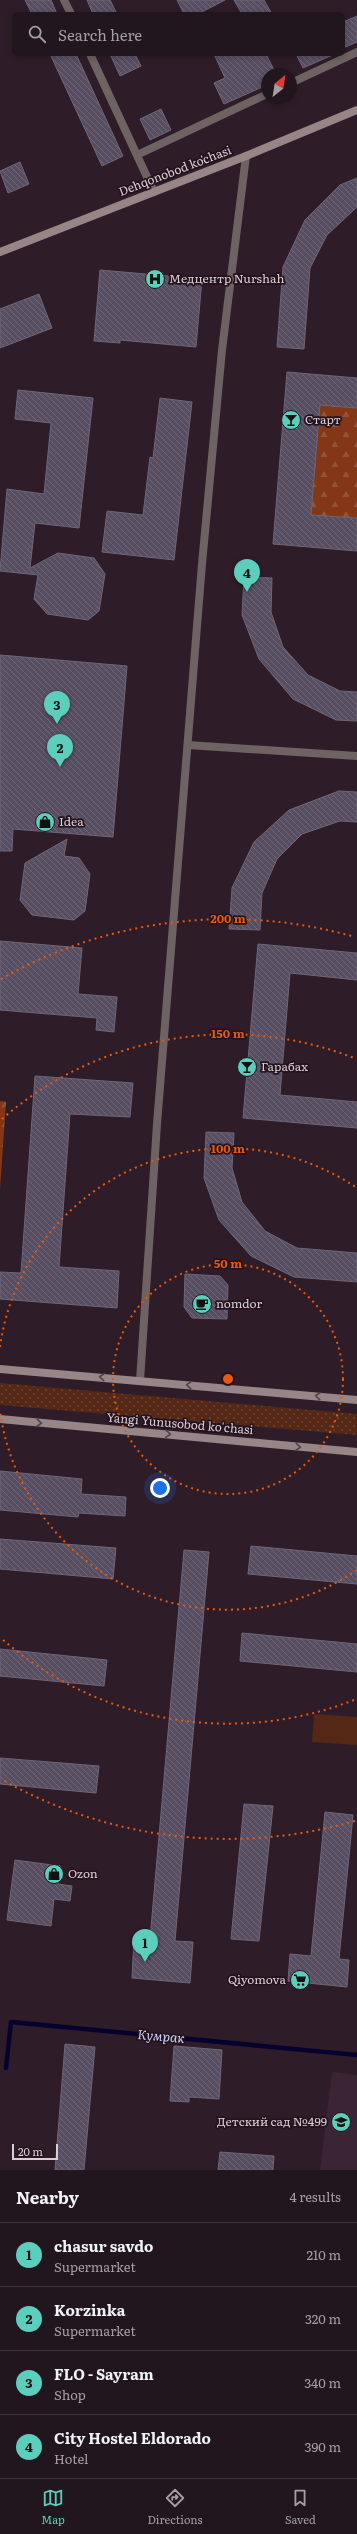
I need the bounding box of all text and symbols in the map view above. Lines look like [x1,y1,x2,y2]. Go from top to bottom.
search box [12,12,345,56]
icon: search [26,23,48,45]
text: Search here [58,23,142,46]
north arrow [261,68,297,104]
street label: Dehqonobod koʻchasi [116,140,234,200]
hospital icon: Медцентр Nurshah [144,268,166,290]
place label: Медцентр Nurshah [169,269,284,287]
bar icon: Старт [280,409,302,431]
place label: Старт [305,410,341,428]
pin: 4 [234,559,260,592]
pin: 3 [44,691,70,724]
pin: 2 [47,734,73,767]
shop icon: Idea [34,811,56,833]
place label: Idea [59,812,84,830]
text: 200 m [210,909,246,927]
text: 150 m [211,1024,245,1042]
bar icon: Гарабах [236,1056,258,1078]
place label: Гарабах [261,1057,308,1075]
text: 100 m [211,1139,245,1157]
text: 50 m [214,1254,242,1272]
cafe icon: nomdor [191,1293,213,1315]
place label: nomdor [216,1294,262,1312]
centre of rings [221,1372,235,1386]
one-way arrow [99,1373,105,1382]
one-way arrow [186,1381,192,1390]
one-way arrow [315,1392,321,1401]
street label: Yangi Yunusobod ko'chasi [106,1408,254,1438]
one-way arrow [36,1418,42,1427]
one-way arrow [165,1430,171,1439]
one-way arrow [295,1442,301,1451]
your location [150,1478,170,1498]
shop icon: Ozon [43,1863,65,1885]
place label: Ozon [68,1864,98,1882]
pin: 1 [132,1929,158,1962]
supermarket icon: Qiyomova [289,1969,311,1991]
place label: Qiyomova [228,1970,287,1988]
water label: Кумрак [137,2024,185,2047]
school or university icon: Детский сад №499 [330,2111,352,2133]
place label: Детский сад №499 [217,2112,327,2130]
scale bar [12,2142,58,2161]
text: 20 m [18,2143,43,2159]
text: Nearby [16,2184,79,2209]
text: 4 results [290,2187,341,2206]
text: chasur savdo [54,2234,153,2257]
text: 1 [26,2245,32,2264]
text: 210 m [306,2245,341,2264]
text: Supermarket [54,2257,136,2276]
text: Korzinka [54,2298,126,2321]
text: 2 [26,2309,32,2328]
text: 320 m [305,2309,341,2328]
text: Supermarket [54,2321,136,2340]
text: FLO - Sayram [54,2362,154,2385]
text: 3 [25,2373,33,2392]
text: 340 m [304,2373,341,2392]
text: Shop [54,2385,86,2404]
text: City Hostel Eldorado [54,2426,211,2449]
text: 4 [25,2437,33,2456]
text: 390 m [304,2437,341,2456]
text: Hotel [54,2449,88,2468]
tab: Map [41,2487,65,2527]
tab: Directions [147,2487,202,2527]
tab: Saved [285,2487,316,2527]

